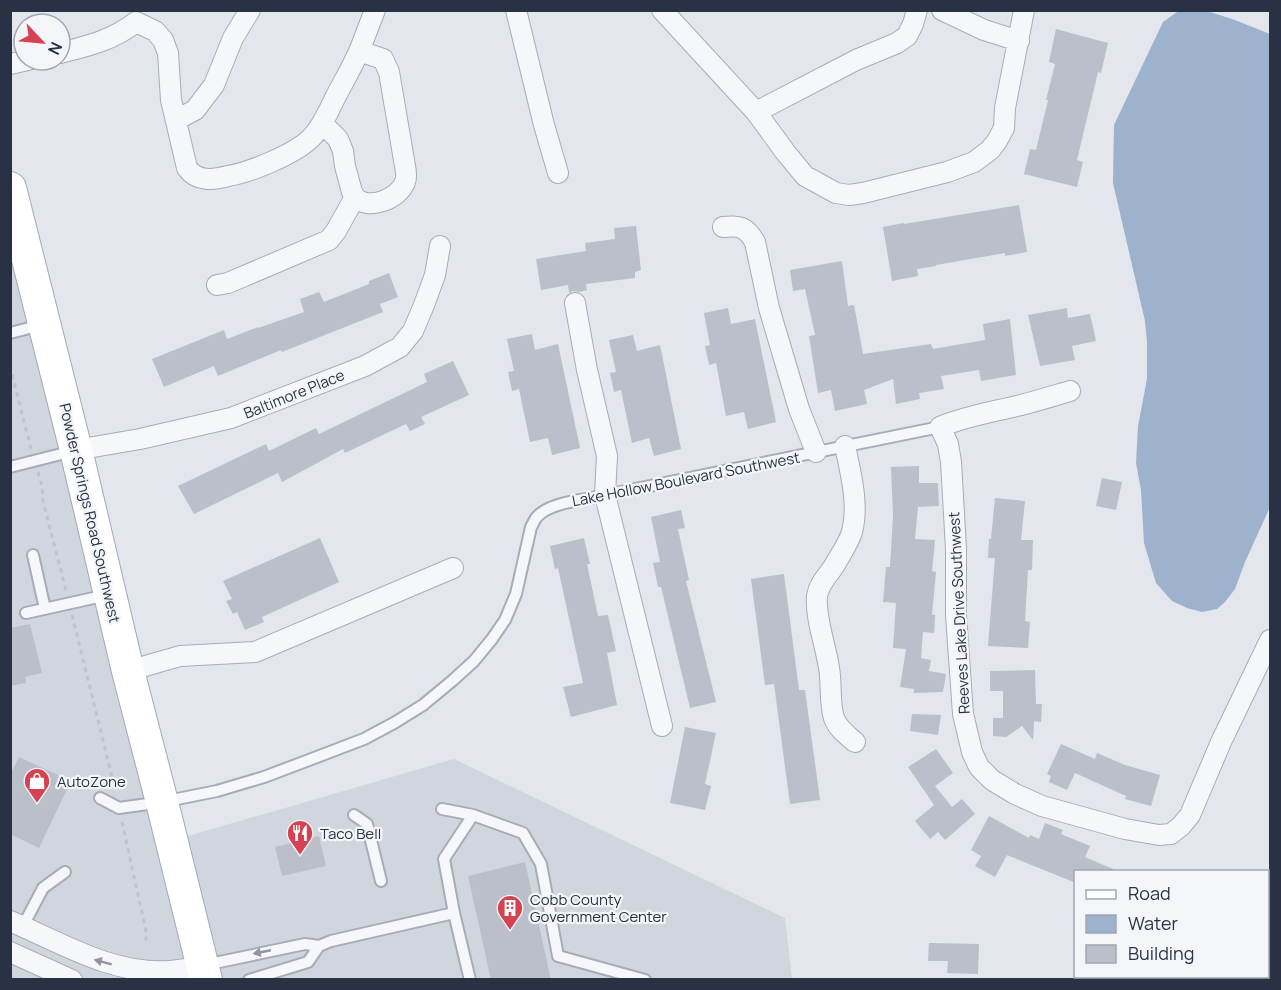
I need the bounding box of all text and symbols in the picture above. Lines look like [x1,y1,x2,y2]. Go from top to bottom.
north arrow [12,12,72,72]
text: N [43,39,68,59]
street label: Baltimore Place [241,364,348,424]
street label: Powder Springs Road Southwest [54,401,126,625]
street label: Lake Hollow Boulevard Southwest [570,447,802,511]
street label: Reeves Lake Drive Southwest [943,511,975,715]
shop icon: AutoZone [22,766,52,804]
place label: AutoZone [57,771,126,792]
restaurant icon: Taco Bell [285,818,315,856]
place label: Taco Bell [320,823,381,844]
legend [1074,870,1269,978]
text: Road [1128,881,1171,905]
place label: Cobb County Government Center [530,889,667,927]
building icon: Cobb County Government Center [495,893,525,931]
text: Water [1128,911,1178,935]
text: Building [1128,941,1194,965]
one-way arrow [252,948,271,957]
one-way arrow [94,957,112,966]

